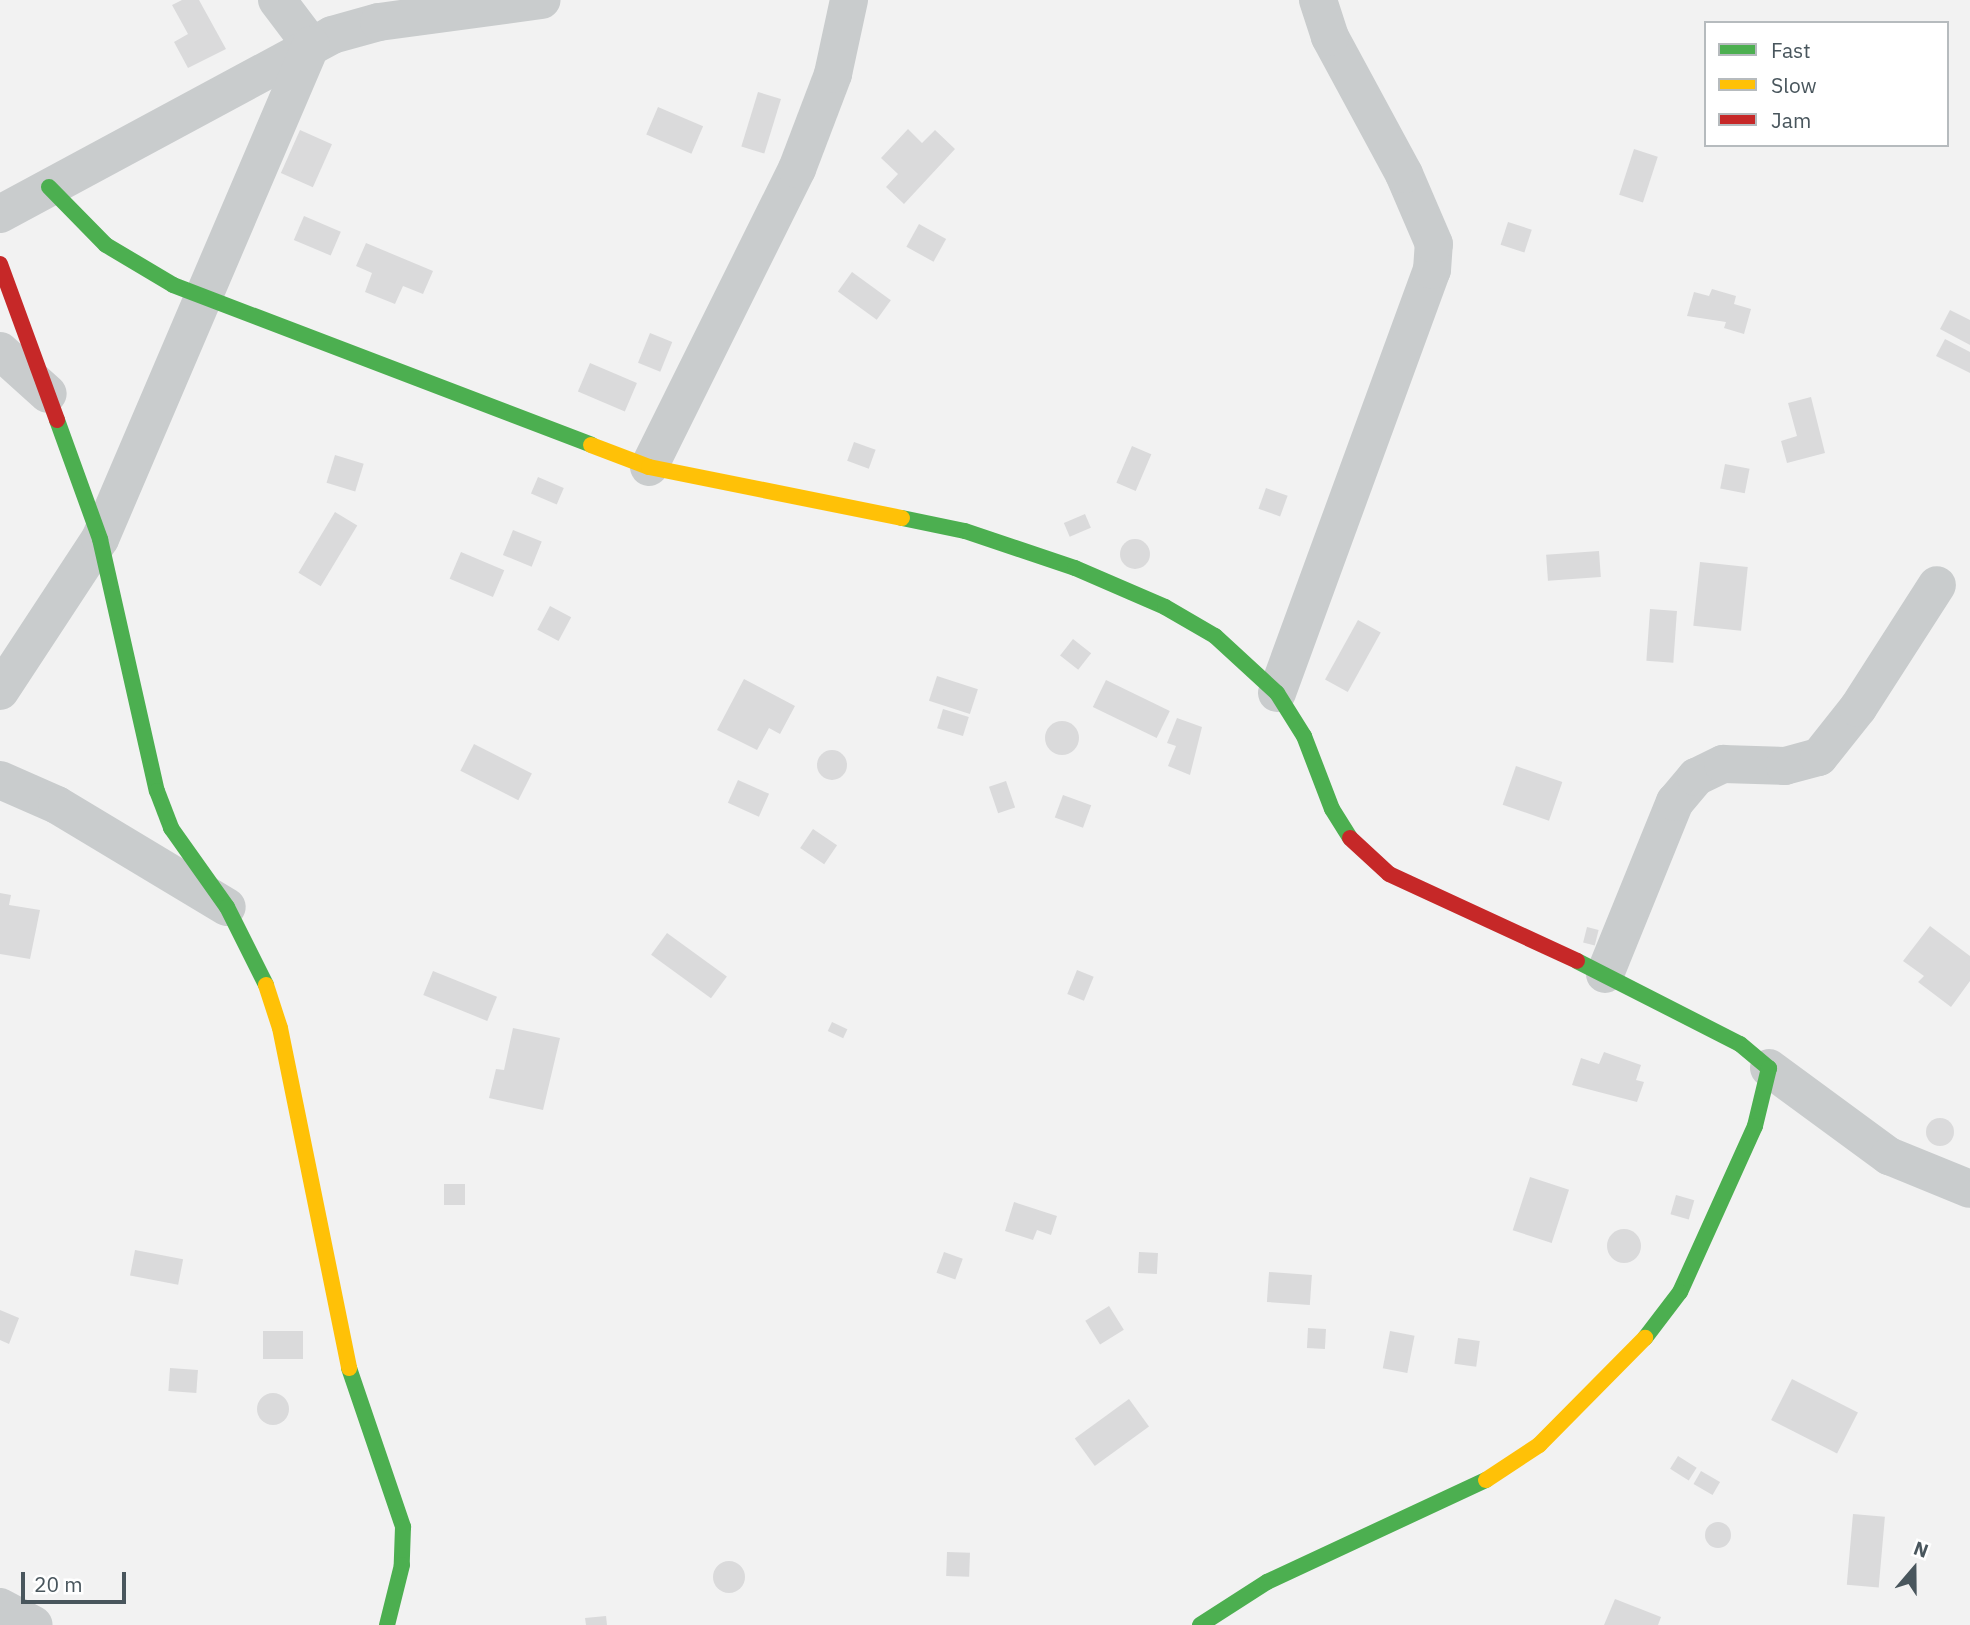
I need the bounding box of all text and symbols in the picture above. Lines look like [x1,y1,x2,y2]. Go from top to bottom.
legend [1704,21,1949,147]
text: Fast [1771,36,1811,64]
text: Slow [1771,71,1817,99]
text: Jam [1771,106,1811,134]
north arrow [1879,1534,1949,1604]
text: N [1911,1536,1932,1563]
scale bar [24,1558,130,1602]
text: 20 m [34,1570,83,1598]

